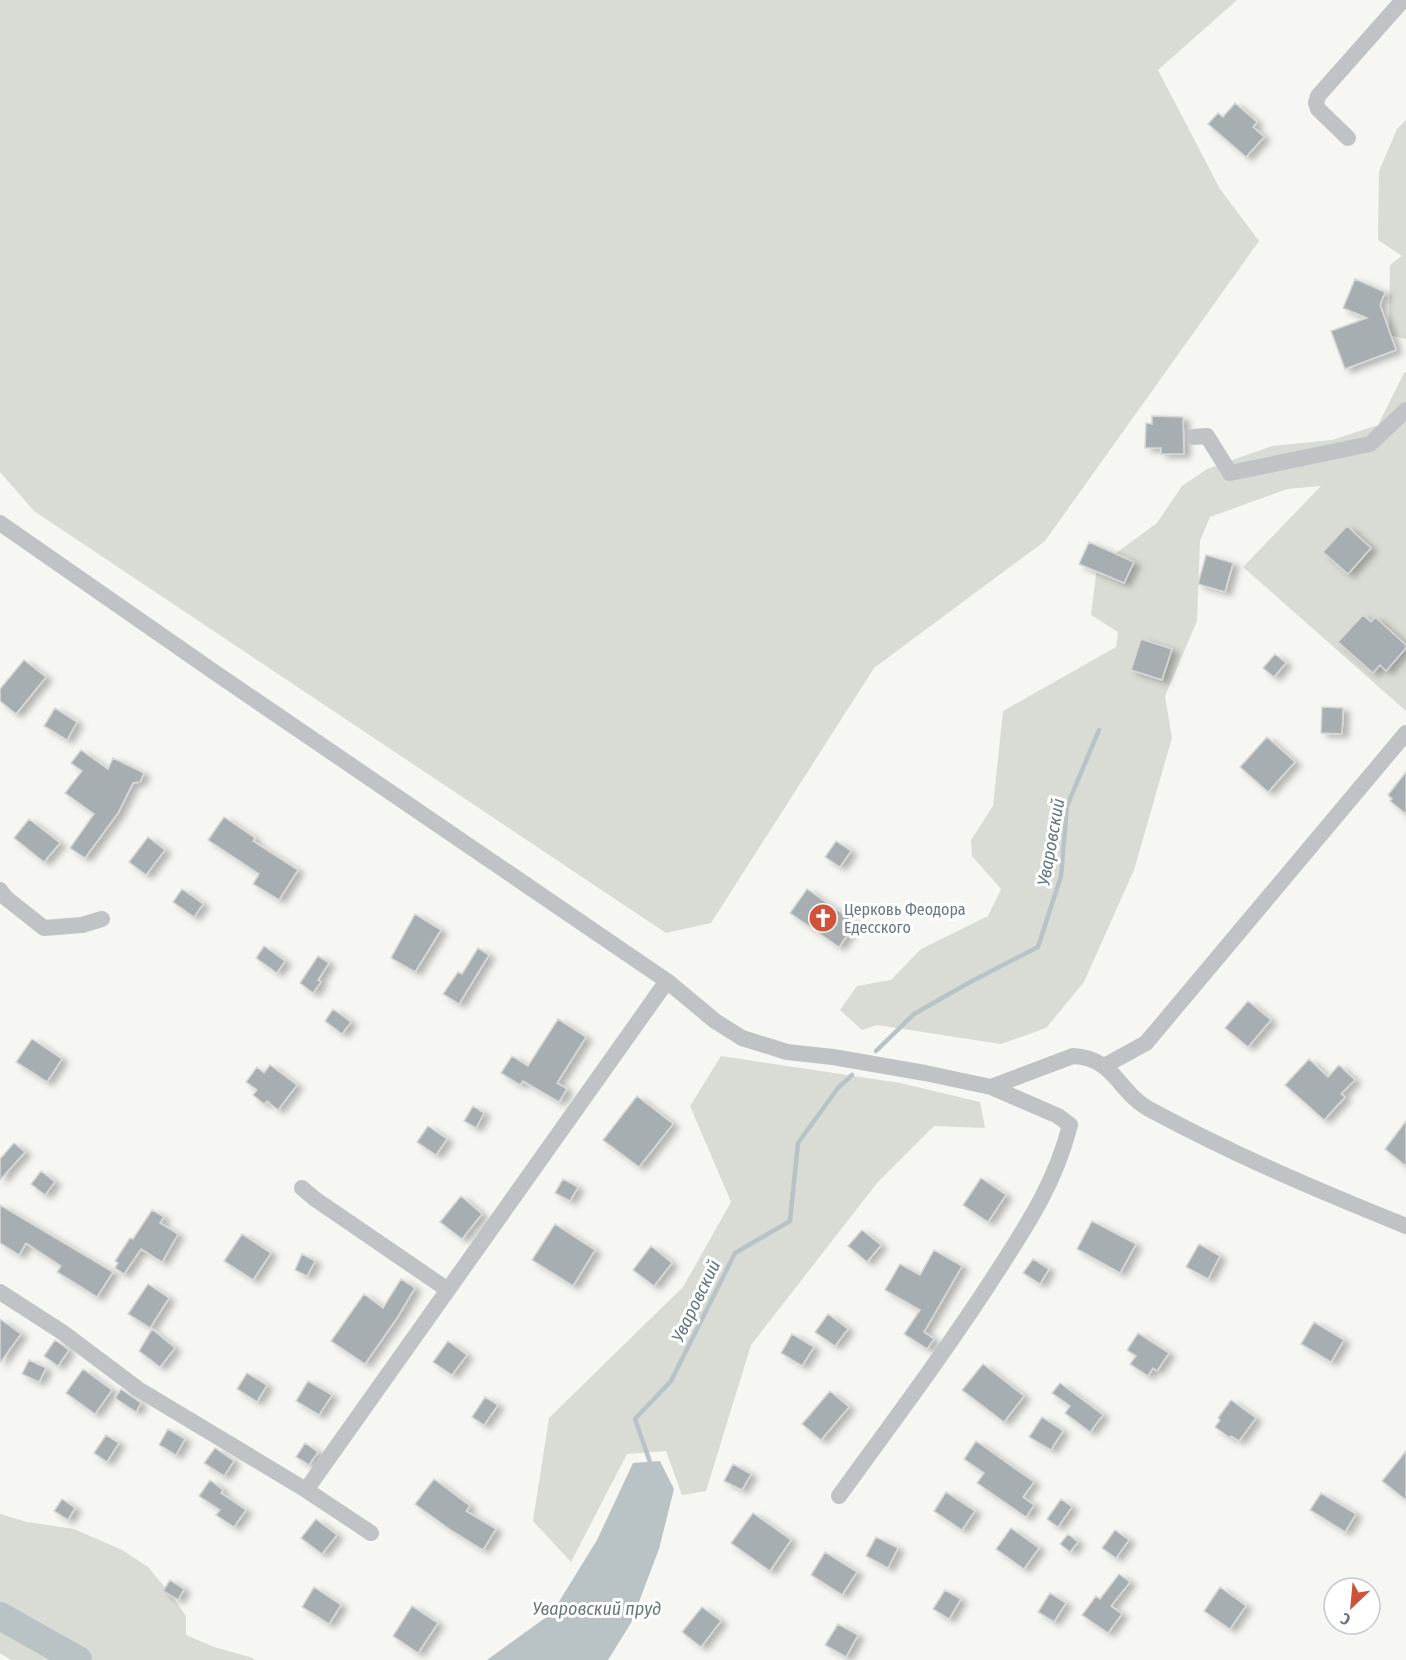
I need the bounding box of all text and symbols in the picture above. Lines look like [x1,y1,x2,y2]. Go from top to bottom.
water label: Уваровский [1032,796,1070,888]
place label: Церковь Феодора Едесского [844,900,966,937]
church icon: Церковь Феодора Едесского [807,902,839,934]
water label: Уваровский [667,1256,725,1346]
north arrow [1322,1576,1382,1636]
water label: Уваровский пруд [533,1598,661,1620]
text: С [1337,1608,1354,1629]

